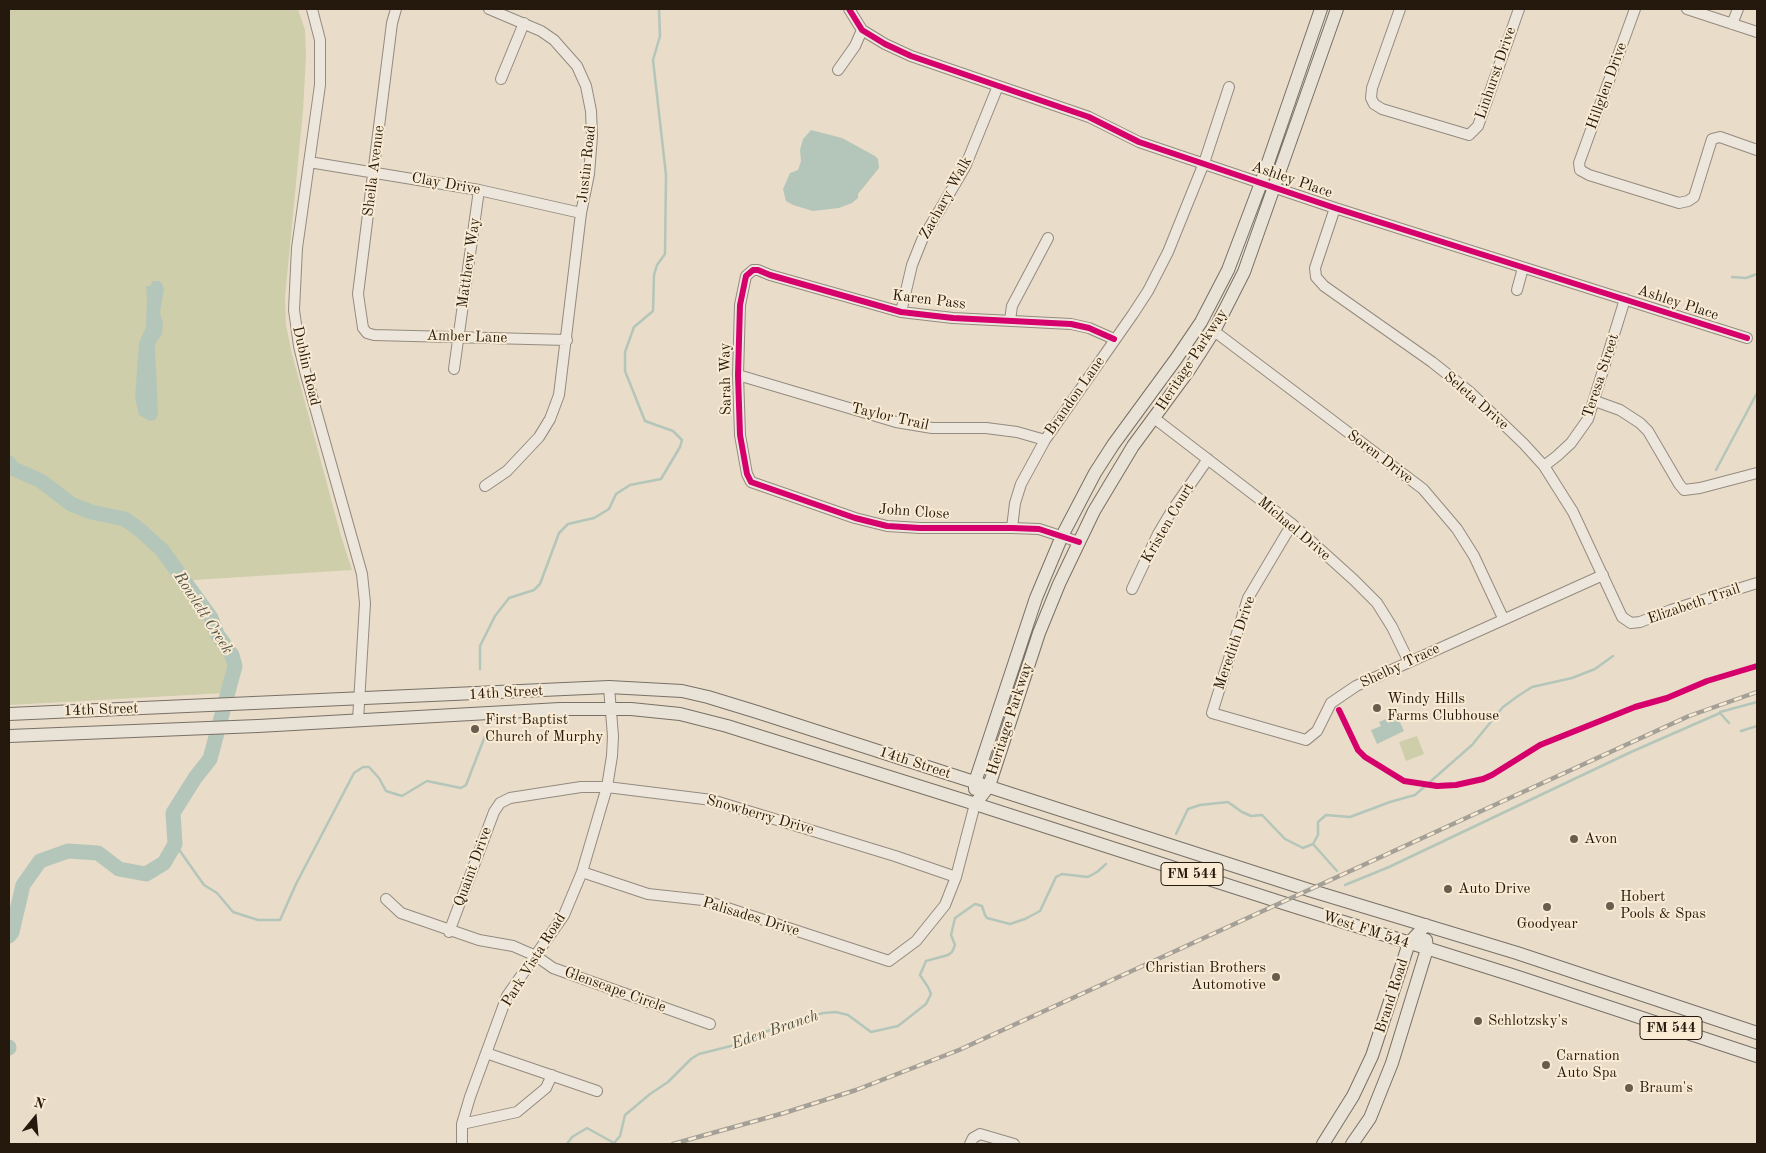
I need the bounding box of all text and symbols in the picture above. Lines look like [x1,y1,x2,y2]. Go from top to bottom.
street label: Linhurst Drive [1472,24,1520,122]
street label: Hillglen Drive [1583,40,1631,132]
street label: Sheila Avenue [359,124,389,218]
street label: Justin Road [574,124,600,204]
street label: Zachary Walk [916,154,976,242]
street label: Ashley Place [1249,158,1335,202]
street label: Clay Drive [410,169,482,199]
street label: Matthew Way [454,217,484,309]
street label: Ashley Place [1635,281,1721,325]
street label: Karen Pass [891,287,967,313]
street label: Heritage Parkway [1152,306,1232,414]
street label: Dublin Road [288,324,324,408]
street label: Amber Lane [426,327,508,347]
street label: Teresa Street [1579,332,1623,420]
street label: Sarah Way [716,343,736,415]
street label: Brandon Lane [1041,353,1109,439]
street label: Seleta Drive [1440,368,1512,434]
street label: Taylor Trail [849,399,931,435]
street label: Soren Drive [1343,426,1417,488]
street label: Kristen Court [1138,480,1198,566]
street label: Michael Drive [1254,493,1334,565]
street label: John Close [878,501,950,523]
water label: Rowlett Creek [169,568,237,658]
street label: Elizabeth Trail [1645,580,1743,628]
street label: Meredith Drive [1211,594,1259,692]
street label: Shelby Trace [1357,640,1443,692]
street label: Heritage Parkway [983,660,1037,778]
street label: 14th Street [468,682,544,704]
place label: Windy Hills Farms Clubhouse [1387,690,1499,725]
street label: 14th Street [63,700,139,720]
marker: Windy Hills Farms Clubhouse [1371,702,1383,714]
place label: First Baptist Church of Murphy [485,711,603,746]
marker: First Baptist Church of Murphy [469,723,481,735]
street label: 14th Street [877,743,953,783]
street label: Snowberry Drive [704,791,816,839]
street label: Quaint Drive [450,825,496,909]
place label: Avon [1584,830,1617,848]
marker: Avon [1568,833,1580,845]
road number: FM 544 [1161,862,1223,886]
place label: Auto Drive [1458,880,1530,898]
marker: Auto Drive [1442,883,1454,895]
place label: Hobert Pools & Spas [1620,888,1706,923]
street label: Palisades Drive [700,894,802,940]
marker: Hobert Pools & Spas [1604,900,1616,912]
marker: Goodyear [1541,901,1553,913]
street label: West FM 544 [1320,907,1412,953]
street label: Park Vista Road [498,910,570,1010]
place label: Goodyear [1516,915,1578,933]
street label: Brand Road [1371,956,1413,1036]
place label: Christian Brothers Automotive [1145,959,1266,994]
street label: Glenscape Circle [562,963,668,1017]
marker: Christian Brothers Automotive [1270,971,1282,983]
water label: Eden Branch [729,1006,821,1054]
place label: Schlotzsky's [1488,1012,1568,1030]
marker: Schlotzsky's [1472,1015,1484,1027]
road number: FM 544 [1640,1016,1702,1040]
place label: Carnation Auto Spa [1556,1047,1620,1082]
marker: Carnation Auto Spa [1540,1059,1552,1071]
place label: Braum's [1639,1079,1693,1097]
marker: Braum's [1623,1082,1635,1094]
north arrow [10,1093,60,1143]
text: N [32,1095,47,1112]

